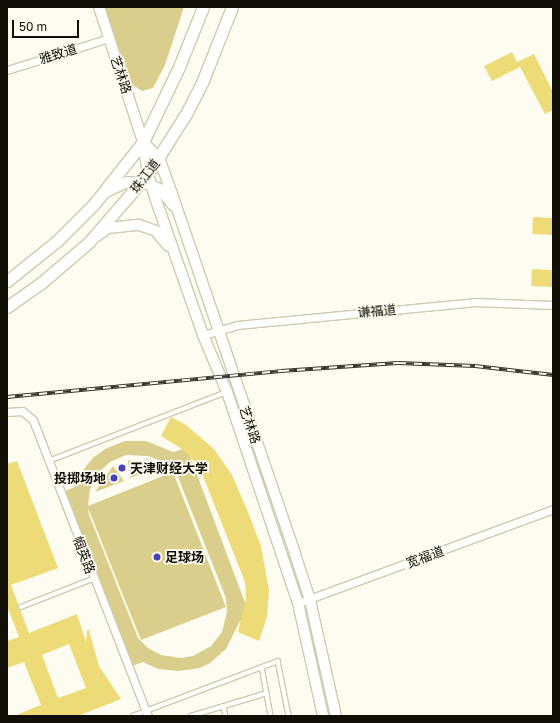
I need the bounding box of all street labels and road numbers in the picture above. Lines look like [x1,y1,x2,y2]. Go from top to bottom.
street label: 雅致道 [37,41,79,67]
street label: 艺林路 [107,54,135,96]
street label: 珠江道 [127,156,163,196]
street label: 谦福道 [357,302,397,320]
street label: 艺林路 [236,404,264,446]
street label: 帼英路 [70,534,98,576]
street label: 宽福道 [404,543,446,571]

